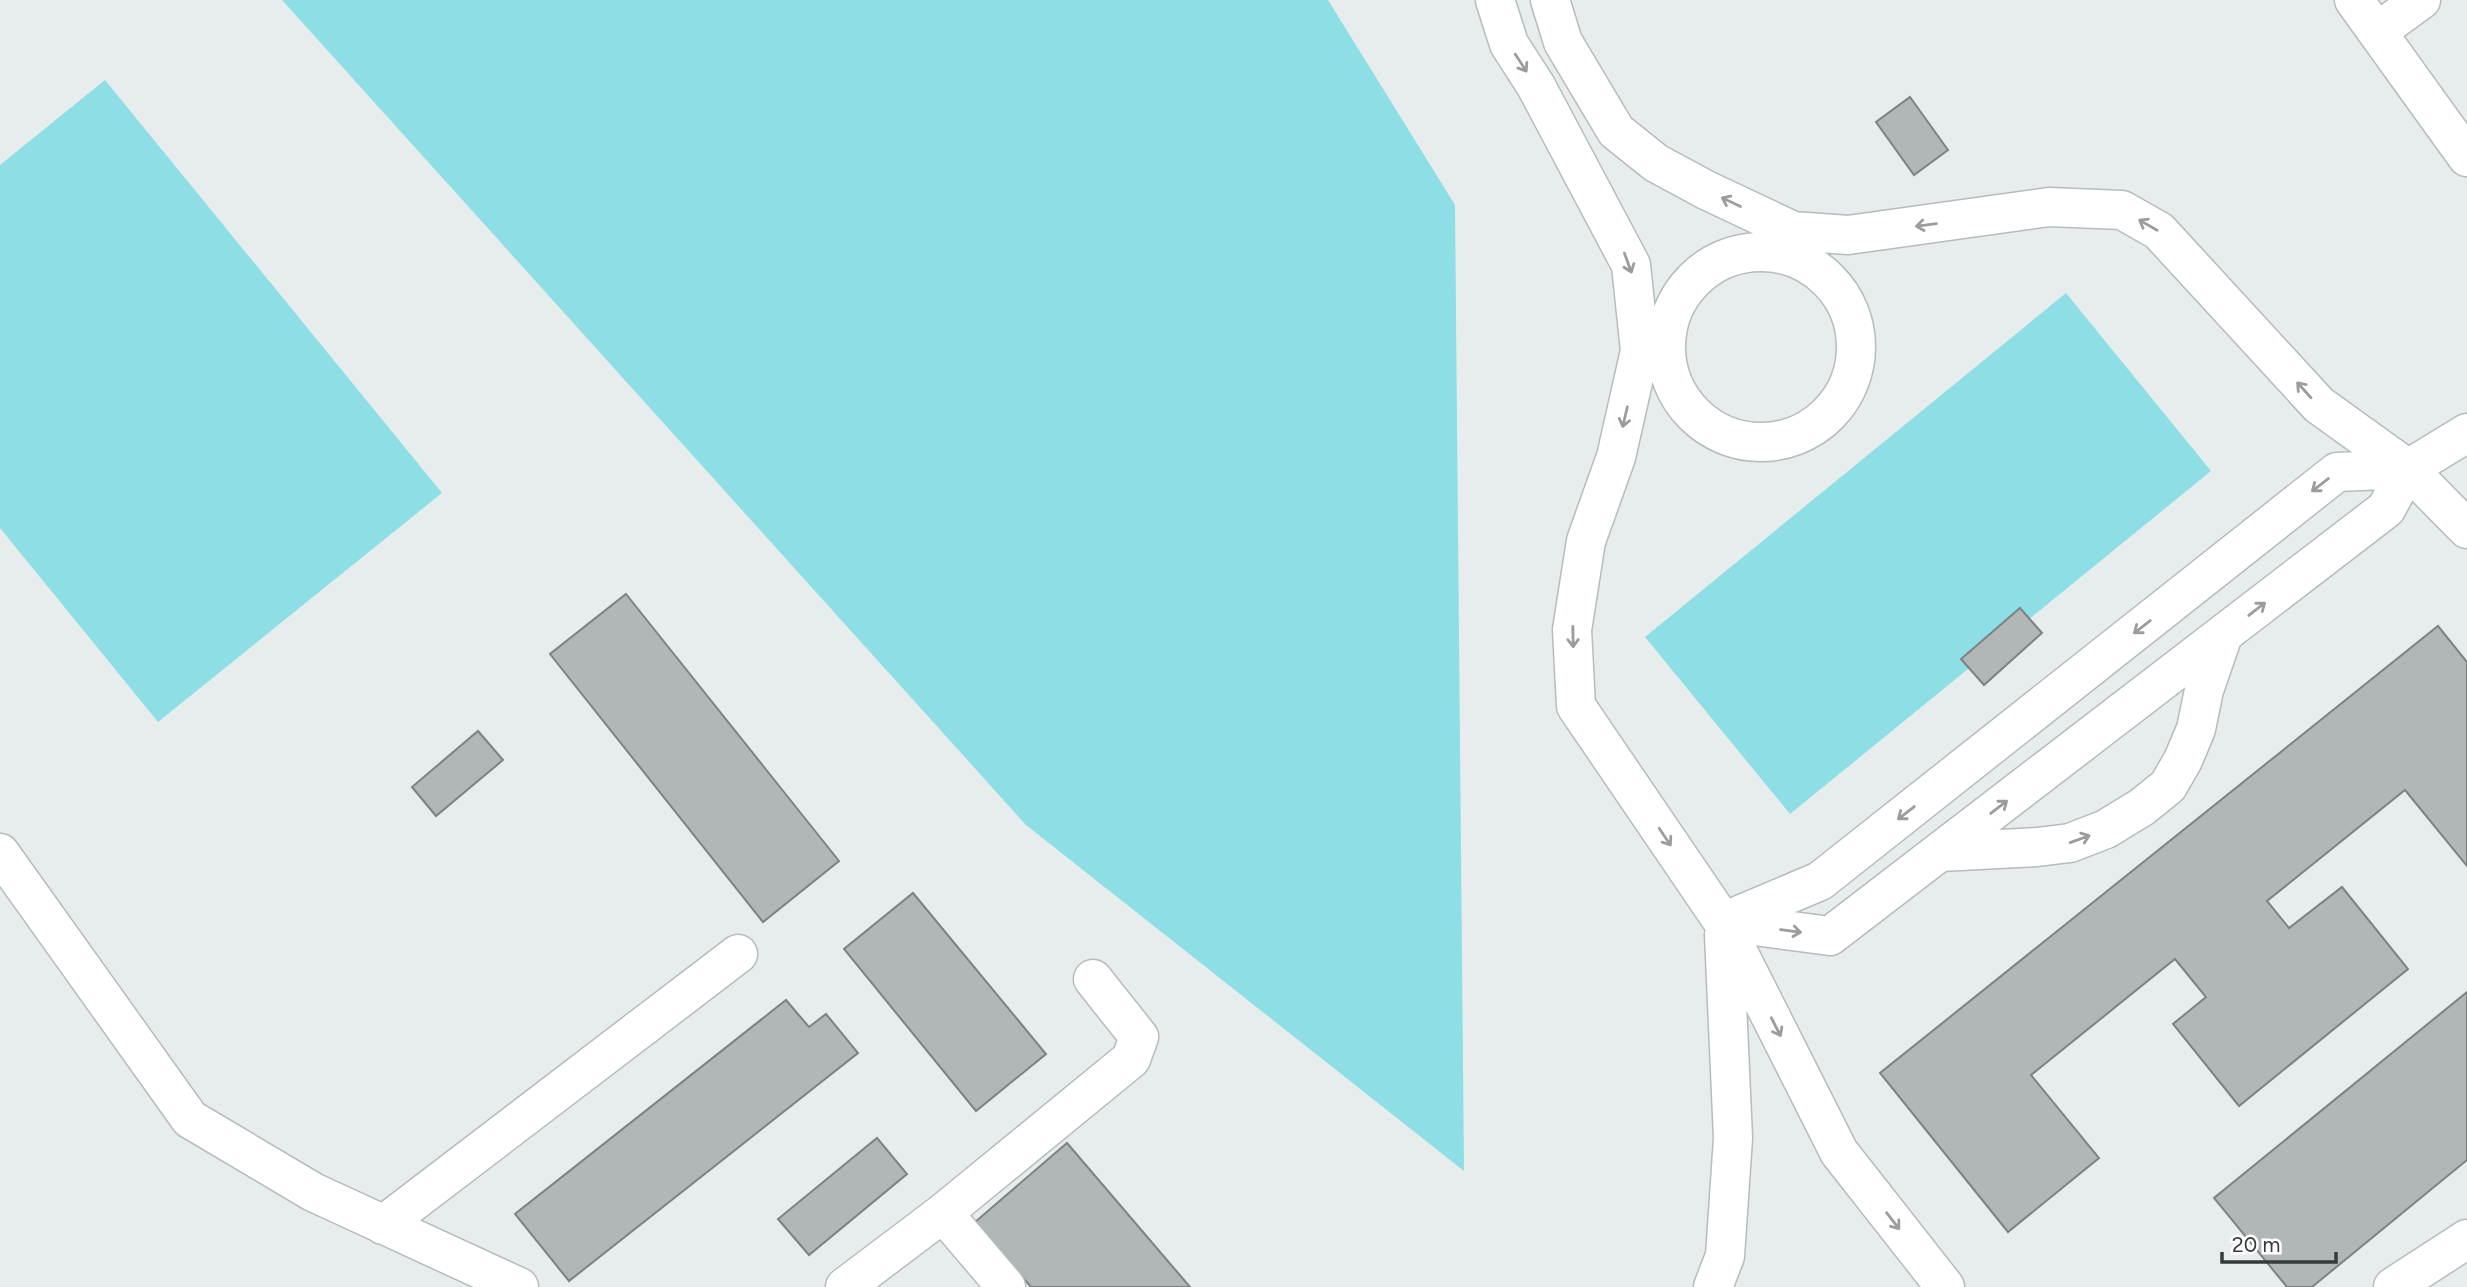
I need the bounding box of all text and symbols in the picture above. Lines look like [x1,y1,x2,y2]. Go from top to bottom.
one-way arrow [1514,52,1528,72]
one-way arrow [1721,194,1742,208]
one-way arrow [2138,218,2159,231]
one-way arrow [1915,219,1938,232]
one-way arrow [1623,252,1635,273]
one-way arrow [2296,381,2312,399]
one-way arrow [1618,405,1631,428]
one-way arrow [2311,478,2329,493]
one-way arrow [2247,601,2266,616]
one-way arrow [2133,619,2151,634]
one-way arrow [1566,625,1580,648]
one-way arrow [1989,799,2007,814]
one-way arrow [1897,806,1915,821]
one-way arrow [1658,827,1673,846]
one-way arrow [2069,831,2091,844]
one-way arrow [1779,924,1802,937]
one-way arrow [1770,1016,1783,1037]
one-way arrow [1886,1211,1901,1229]
scale bar [2222,1220,2336,1264]
text: 20 m [2232,1232,2280,1257]

